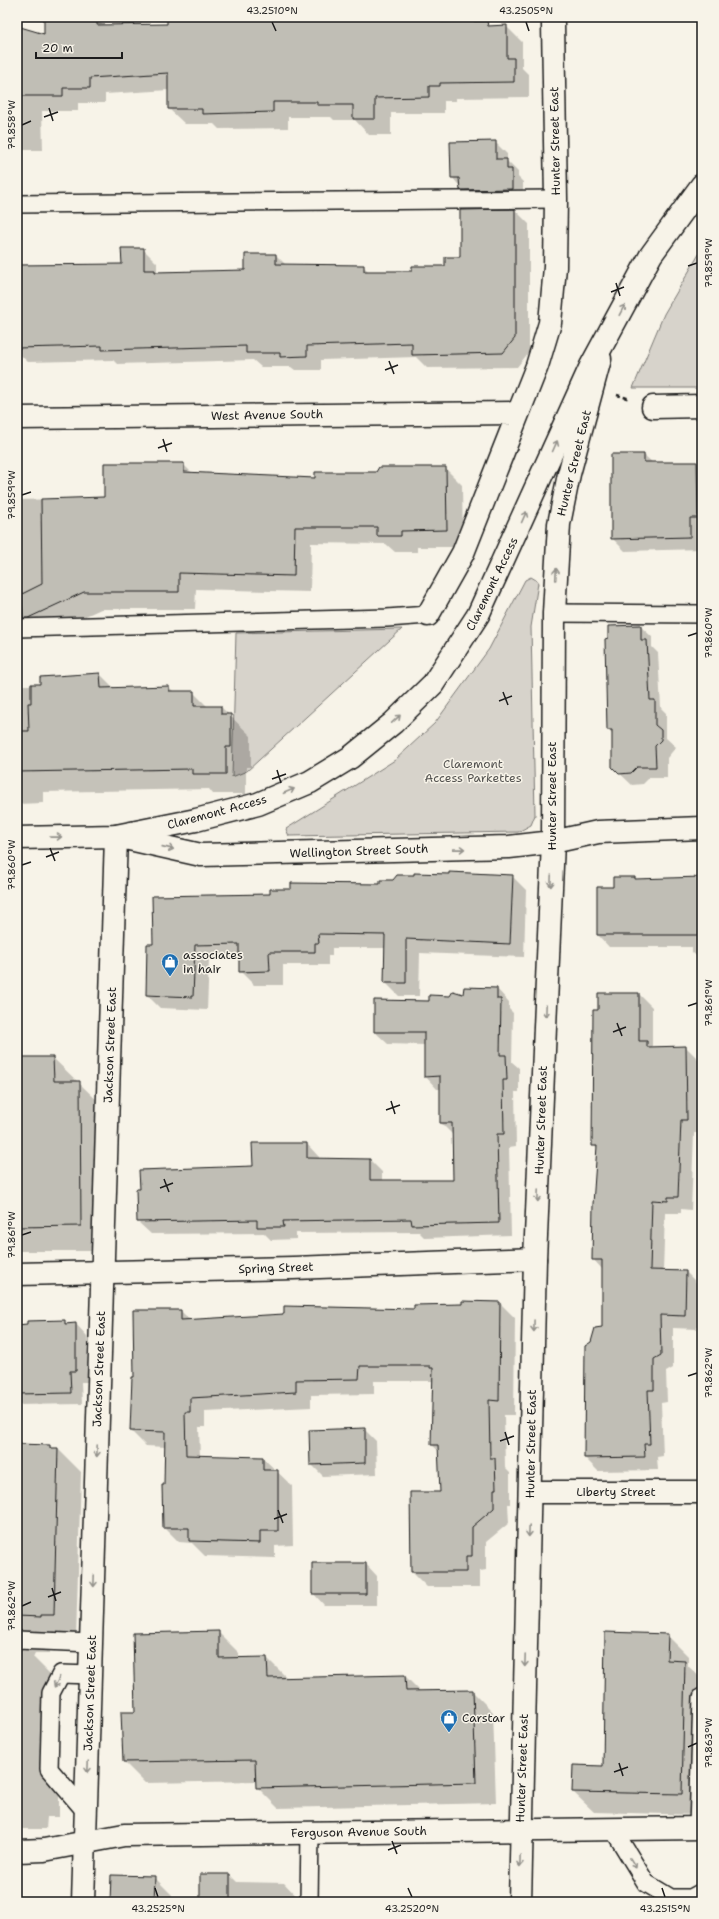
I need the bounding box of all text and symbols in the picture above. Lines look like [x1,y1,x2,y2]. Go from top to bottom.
text: 43.2510°N [246,4,298,17]
text: 43.2505°N [499,4,553,17]
scale bar [36,34,122,60]
text: 20 m [42,40,73,56]
street label: Hunter Street East [546,86,564,196]
text: 79.858°W [5,100,18,150]
text: 79.859°W [702,238,715,288]
one-way arrow [619,304,627,316]
street label: West Avenue South [211,406,323,424]
street label: Hunter Street East [553,408,595,518]
one-way arrow [552,441,560,453]
text: 79.859°W [5,470,18,520]
one-way arrow [521,511,528,523]
street label: Claremont Access [462,534,522,634]
one-way arrow [552,568,560,581]
text: 79.860°W [702,607,715,658]
one-way arrow [391,714,401,724]
street label: Hunter Street East [544,741,560,851]
park label: Claremont Access Parkettes [424,756,522,786]
one-way arrow [282,787,294,794]
street label: Claremont Access [165,791,269,833]
one-way arrow [49,833,62,841]
text: 79.860°W [5,839,18,890]
street label: Wellington Street South [289,841,429,861]
one-way arrow [161,844,174,852]
one-way arrow [452,845,465,852]
one-way arrow [547,874,555,887]
place label: associates in hair [183,947,243,977]
shop icon: associates in hair [160,952,180,977]
text: 79.861°W [702,979,715,1027]
street label: Jackson Street East [100,987,120,1103]
one-way arrow [542,1004,549,1017]
street label: Hunter Street East [531,1065,551,1175]
one-way arrow [534,1189,541,1202]
text: 79.861°W [5,1211,18,1259]
street label: Spring Street [238,1259,314,1277]
street label: Jackson Street East [89,1311,109,1427]
one-way arrow [530,1319,537,1332]
text: 79.862°W [702,1347,715,1398]
street label: Hunter Street East [522,1389,540,1499]
one-way arrow [93,1444,101,1457]
street label: Liberty Street [576,1484,656,1500]
one-way arrow [525,1524,533,1537]
one-way arrow [90,1574,97,1587]
text: 79.862°W [5,1580,18,1631]
street label: Jackson Street East [80,1635,100,1751]
one-way arrow [521,1654,529,1667]
one-way arrow [52,1675,60,1687]
shop icon: Carstar [439,1708,459,1733]
place label: Carstar [462,1710,506,1726]
street label: Hunter Street East [512,1713,532,1823]
text: 79.863°W [702,1717,715,1768]
one-way arrow [84,1760,92,1773]
street label: Ferguson Avenue South [291,1823,427,1841]
one-way arrow [516,1854,524,1867]
one-way arrow [629,1857,637,1868]
text: 43.2525°N [131,1902,185,1915]
text: 43.2520°N [385,1902,439,1915]
text: 43.2515°N [640,1902,690,1915]

